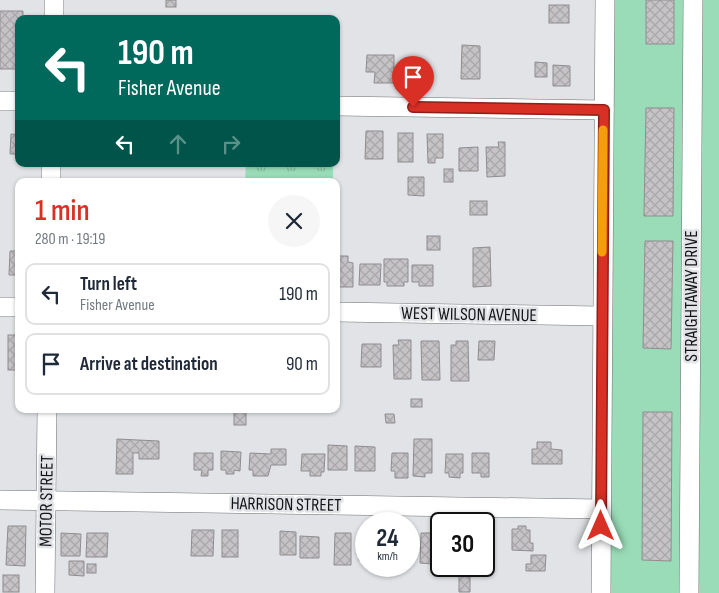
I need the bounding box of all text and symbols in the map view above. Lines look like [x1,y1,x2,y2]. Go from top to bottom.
text: 190 m [118,32,194,75]
icon: left [35,35,100,100]
pin [392,56,434,107]
icon: arrive [399,63,427,91]
text: Fisher Avenue [118,75,221,102]
icon: left [111,130,139,158]
icon: ahead [164,130,192,158]
icon: right [217,130,245,158]
text: 1 min [35,193,90,229]
button: close [268,195,320,247]
text: 280 m · 19:19 [35,230,105,249]
street label: STRAIGHTAWAY DRIVE [681,230,702,362]
text: Turn left [80,273,137,296]
icon: left [37,280,65,308]
text: 190 m [279,283,318,306]
text: Fisher Avenue [80,296,155,315]
street label: WEST WILSON AVENUE [401,303,537,326]
icon: arrive [37,350,65,378]
text: Arrive at destination [80,353,218,376]
text: 90 m [286,353,318,376]
street label: MOTOR STREET [35,455,58,547]
street label: HARRISON STREET [230,493,342,516]
position arrow [574,499,626,551]
speed limit sign: 30 [430,512,495,577]
text: 24 [376,523,399,554]
text: km/h [377,549,398,564]

